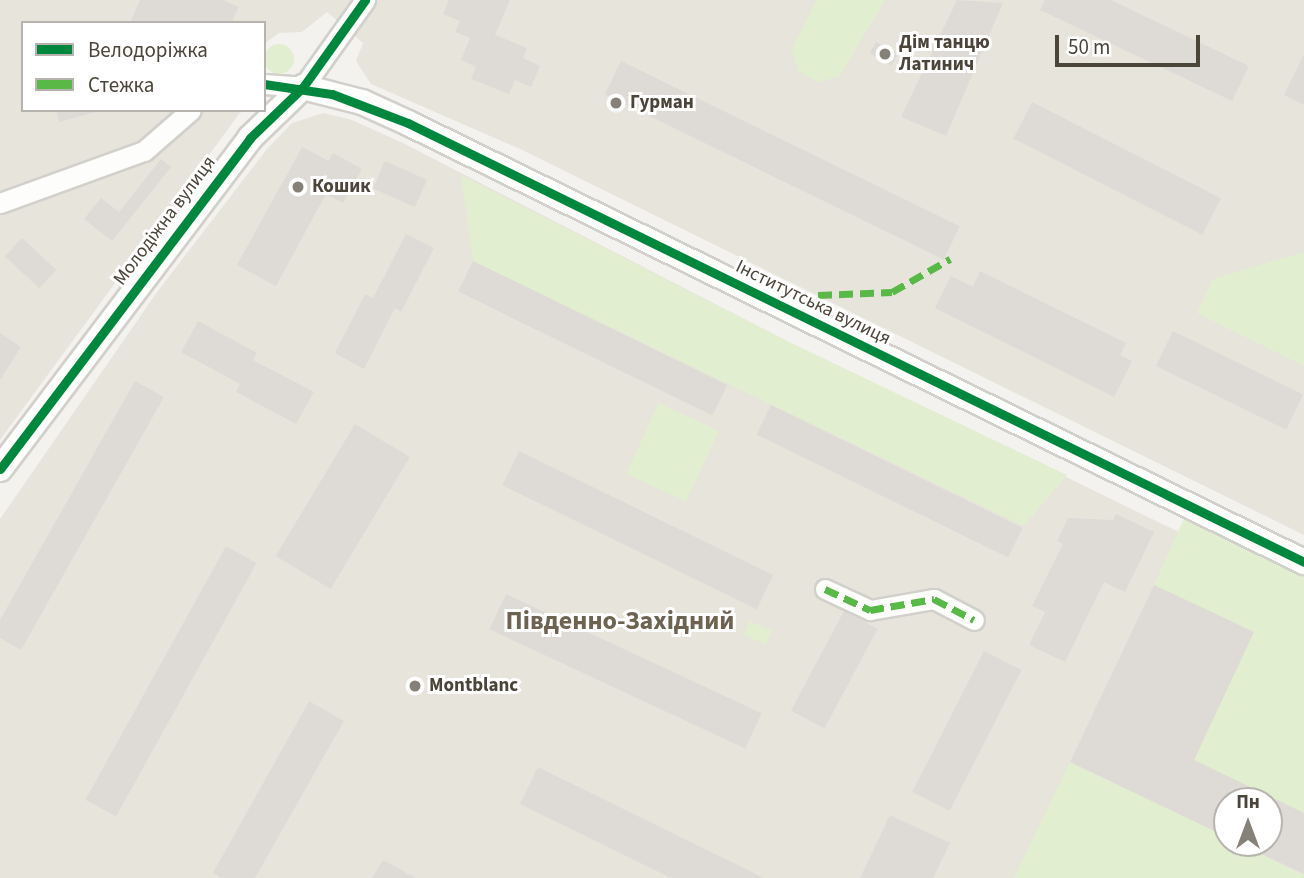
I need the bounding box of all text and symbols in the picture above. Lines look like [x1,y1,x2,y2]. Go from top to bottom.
legend [21,21,266,112]
scale bar [1059,21,1204,65]
place label: Дім танцю Латинич [899,32,990,76]
text: 50 m [1068,32,1110,62]
text: Велодоріжка [88,35,208,65]
marker: Дім танцю Латинич [877,46,893,62]
text: Стежка [88,70,154,100]
place label: Гурман [630,92,694,114]
marker: Гурман [608,95,624,111]
street label: Молодіжна вулиця [109,152,221,290]
place label: Кошик [312,176,371,198]
marker: Кошик [290,179,306,195]
street label: Інститутська вулиця [732,256,894,350]
district label: Південно-Західний [506,605,734,637]
place label: Montblanc [429,675,518,697]
marker: Montblanc [407,678,423,694]
north arrow [1213,787,1283,857]
text: Пн [1236,789,1260,816]

